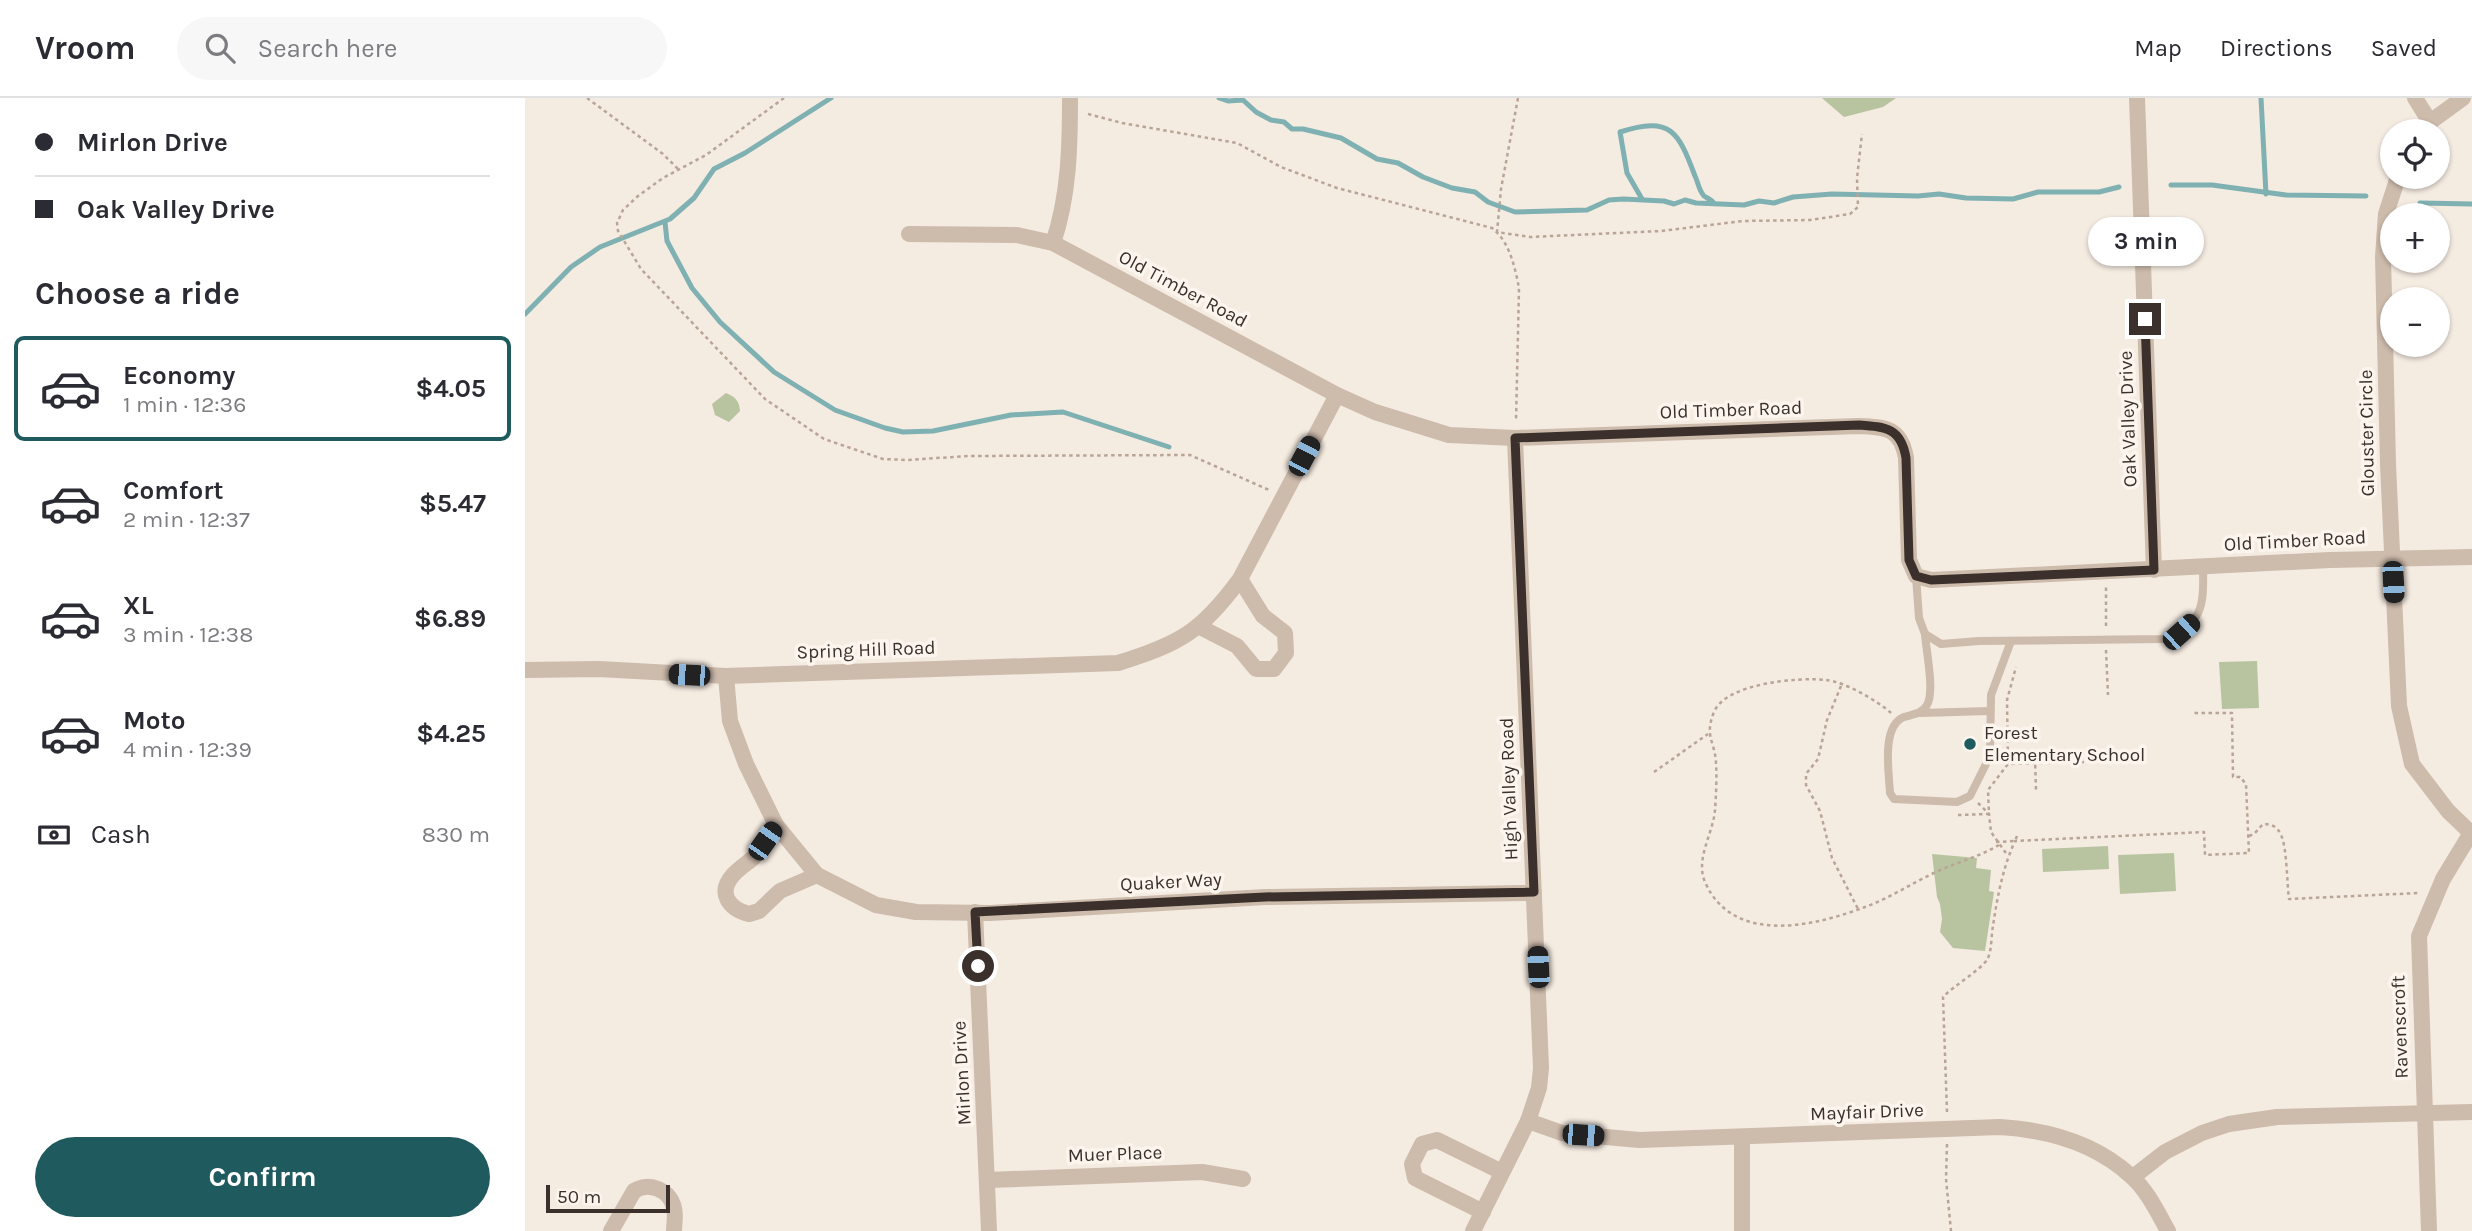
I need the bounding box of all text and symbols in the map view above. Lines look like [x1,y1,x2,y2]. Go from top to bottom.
search box [177,17,667,80]
text: Vroom [35,29,135,67]
icon: search [201,29,239,67]
text: Search here [257,33,397,64]
text: Map [2134,34,2182,62]
text: Directions [2220,34,2333,62]
text: Saved [2371,34,2437,62]
map controls [2380,119,2450,357]
button: locate [2380,119,2450,189]
text: Mirlon Drive [77,127,228,158]
text: Oak Valley Drive [77,194,275,225]
button: + [2380,203,2450,273]
callout: 3 min [2087,218,2203,266]
text: 3 min [2114,228,2178,255]
street label: Old Timber Road [1115,246,1251,332]
text: Choose a ride [35,275,240,312]
button: − [2380,287,2450,357]
route end [2129,303,2161,335]
street label: Oak Valley Drive [2115,350,2141,488]
icon: car [39,357,102,420]
text: Economy [123,360,235,391]
street label: Glouster Circle [2355,369,2379,497]
text: $4.05 [415,373,486,404]
text: 1 min · 12:36 [123,391,246,418]
street label: Old Timber Road [1659,397,1803,423]
car [1285,433,1324,479]
icon: car [39,472,102,535]
text: Comfort [123,475,224,506]
text: $5.47 [419,488,486,519]
text: 2 min · 12:37 [123,506,250,533]
street label: Old Timber Road [2223,526,2367,556]
car [2382,560,2405,604]
icon: car [39,587,102,650]
text: XL [123,590,154,621]
text: $6.89 [414,603,486,634]
car [2159,610,2204,654]
text: 3 min · 12:38 [123,621,253,648]
street label: Spring Hill Road [796,637,936,663]
car [668,663,711,687]
icon: car [39,702,102,765]
text: Moto [123,705,185,736]
street label: High Valley Road [1496,717,1522,861]
text: $4.25 [416,718,486,749]
place label: Forest Elementary School [1984,722,2145,766]
text: 4 min · 12:39 [123,736,252,763]
marker: Forest Elementary School [1962,736,1978,752]
icon: cash [35,816,73,854]
car [745,818,786,864]
text: Cash [91,819,151,850]
text: 830 m [422,821,490,848]
street label: Quaker Way [1120,868,1223,896]
car [1527,945,1550,989]
route start [962,950,994,982]
street label: Ravenscroft [2387,975,2413,1079]
street label: Mirlon Drive [948,1020,976,1126]
street label: Mayfair Drive [1810,1099,1924,1125]
car [1562,1123,1605,1147]
button: Confirm [35,1137,490,1217]
street label: Muer Place [1067,1141,1163,1167]
scale bar [546,1182,670,1214]
text: 50 m [557,1186,601,1208]

